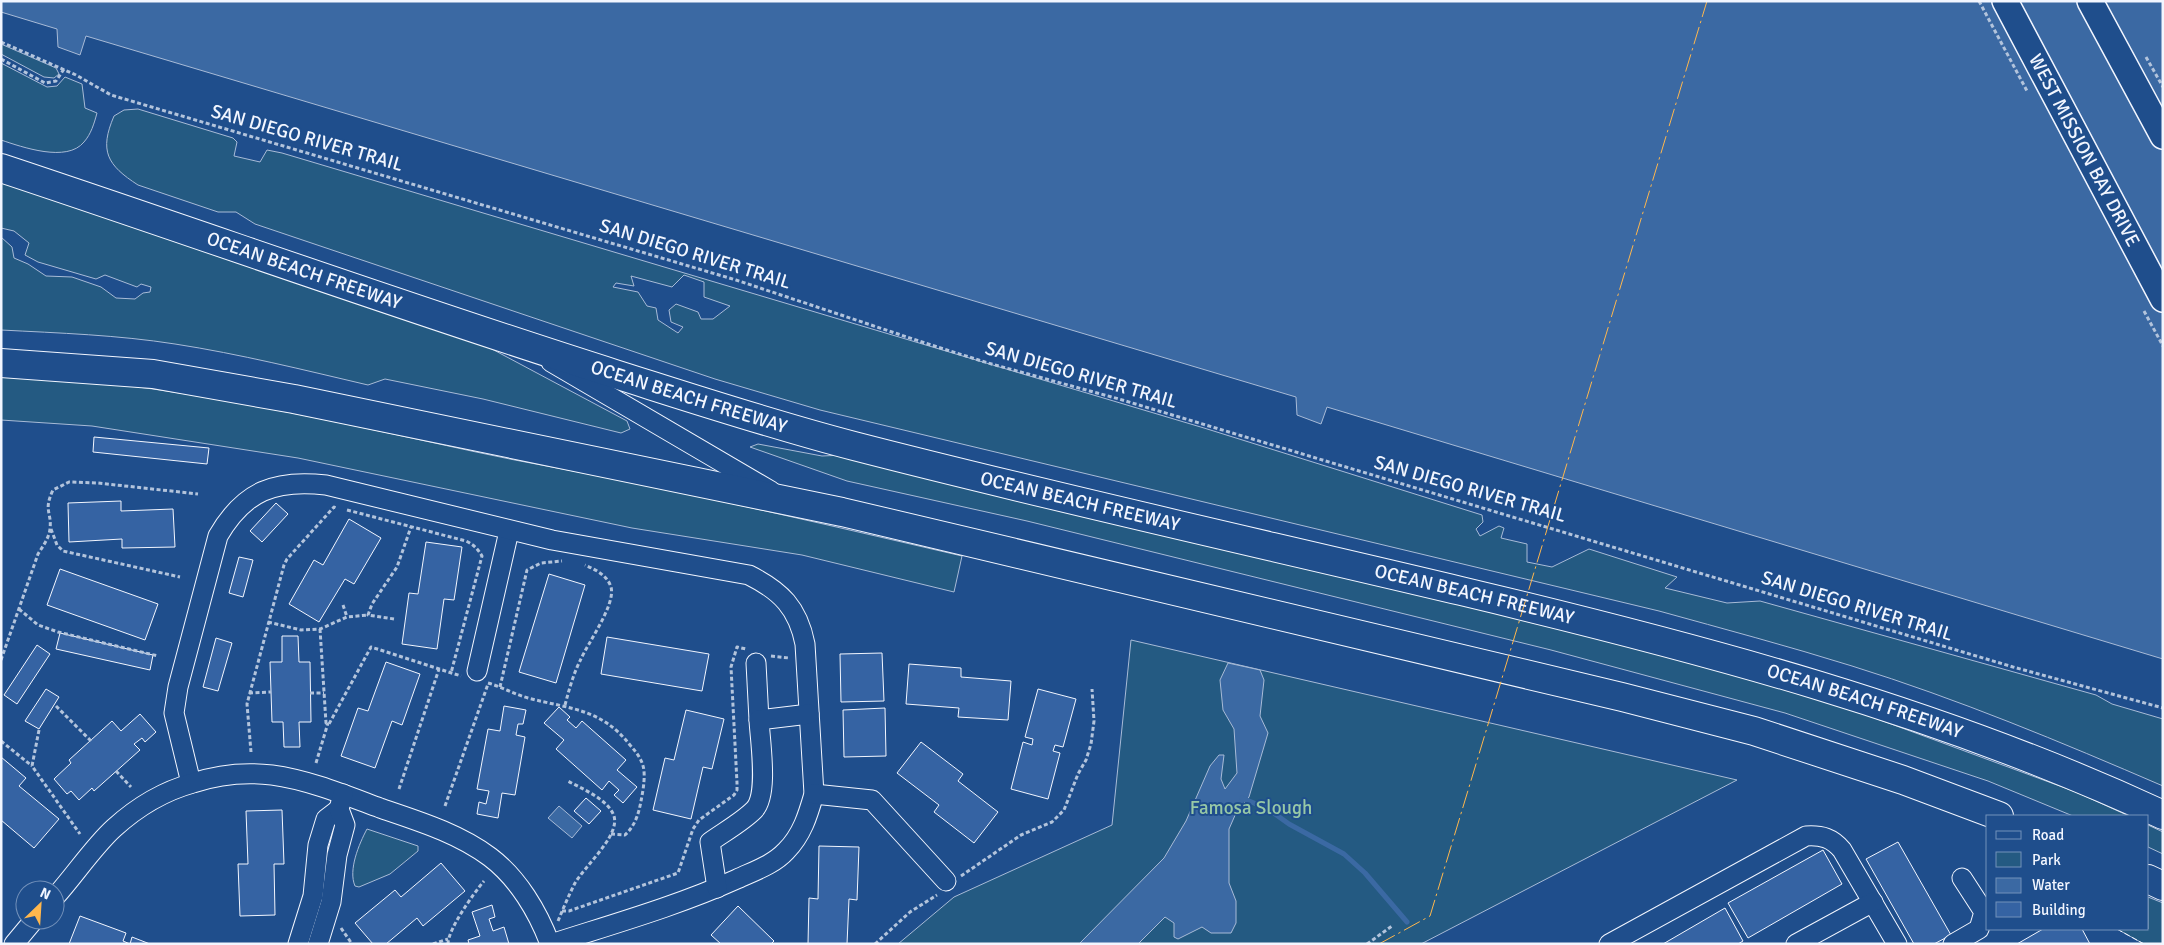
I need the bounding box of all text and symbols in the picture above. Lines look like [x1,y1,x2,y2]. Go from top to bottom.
street label: WEST MISSION BAY DRIVE [2023,50,2145,251]
street label: SAN DIEGO RIVER TRAIL [208,99,406,177]
street label: SAN DIEGO RIVER TRAIL [597,213,794,295]
street label: OCEAN BEACH FREEWAY [203,226,405,315]
street label: SAN DIEGO RIVER TRAIL [982,336,1180,414]
street label: OCEAN BEACH FREEWAY [588,355,790,439]
street label: SAN DIEGO RIVER TRAIL [1371,450,1569,528]
street label: OCEAN BEACH FREEWAY [978,466,1183,537]
street label: OCEAN BEACH FREEWAY [1372,559,1577,630]
street label: SAN DIEGO RIVER TRAIL [1759,565,1956,647]
street label: OCEAN BEACH FREEWAY [1764,659,1966,744]
park label: Famosa Slough [1190,796,1312,820]
legend [1986,815,2149,930]
text: Road [2032,826,2064,844]
text: Park [2032,851,2061,869]
text: Water [2032,876,2070,894]
north arrow [15,880,65,930]
text: N [37,884,53,903]
text: Building [2032,901,2086,919]

